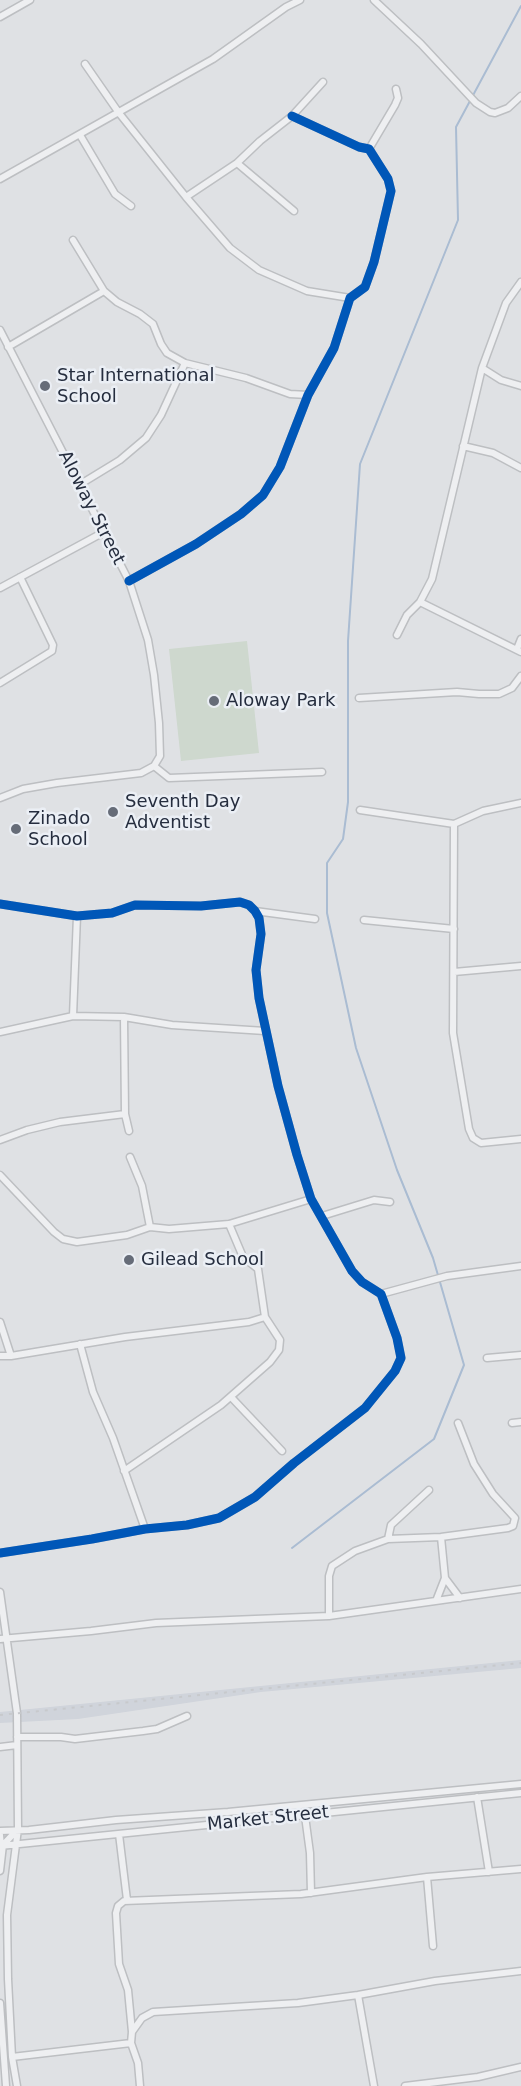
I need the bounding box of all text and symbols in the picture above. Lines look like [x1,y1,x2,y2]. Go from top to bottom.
place label: Star International School [57,365,215,407]
marker: Star International School [38,379,52,393]
street label: Aloway Street [53,447,129,569]
place label: Aloway Park [226,690,335,712]
marker: Aloway Park [207,694,221,708]
place label: Seventh Day Adventist [125,791,240,834]
marker: Seventh Day Adventist [106,805,120,819]
place label: Zinado School [28,808,90,850]
marker: Zinado School [9,822,23,836]
place label: Gilead School [141,1249,264,1271]
marker: Gilead School [122,1253,136,1267]
street label: Market Street [206,1802,330,1836]

